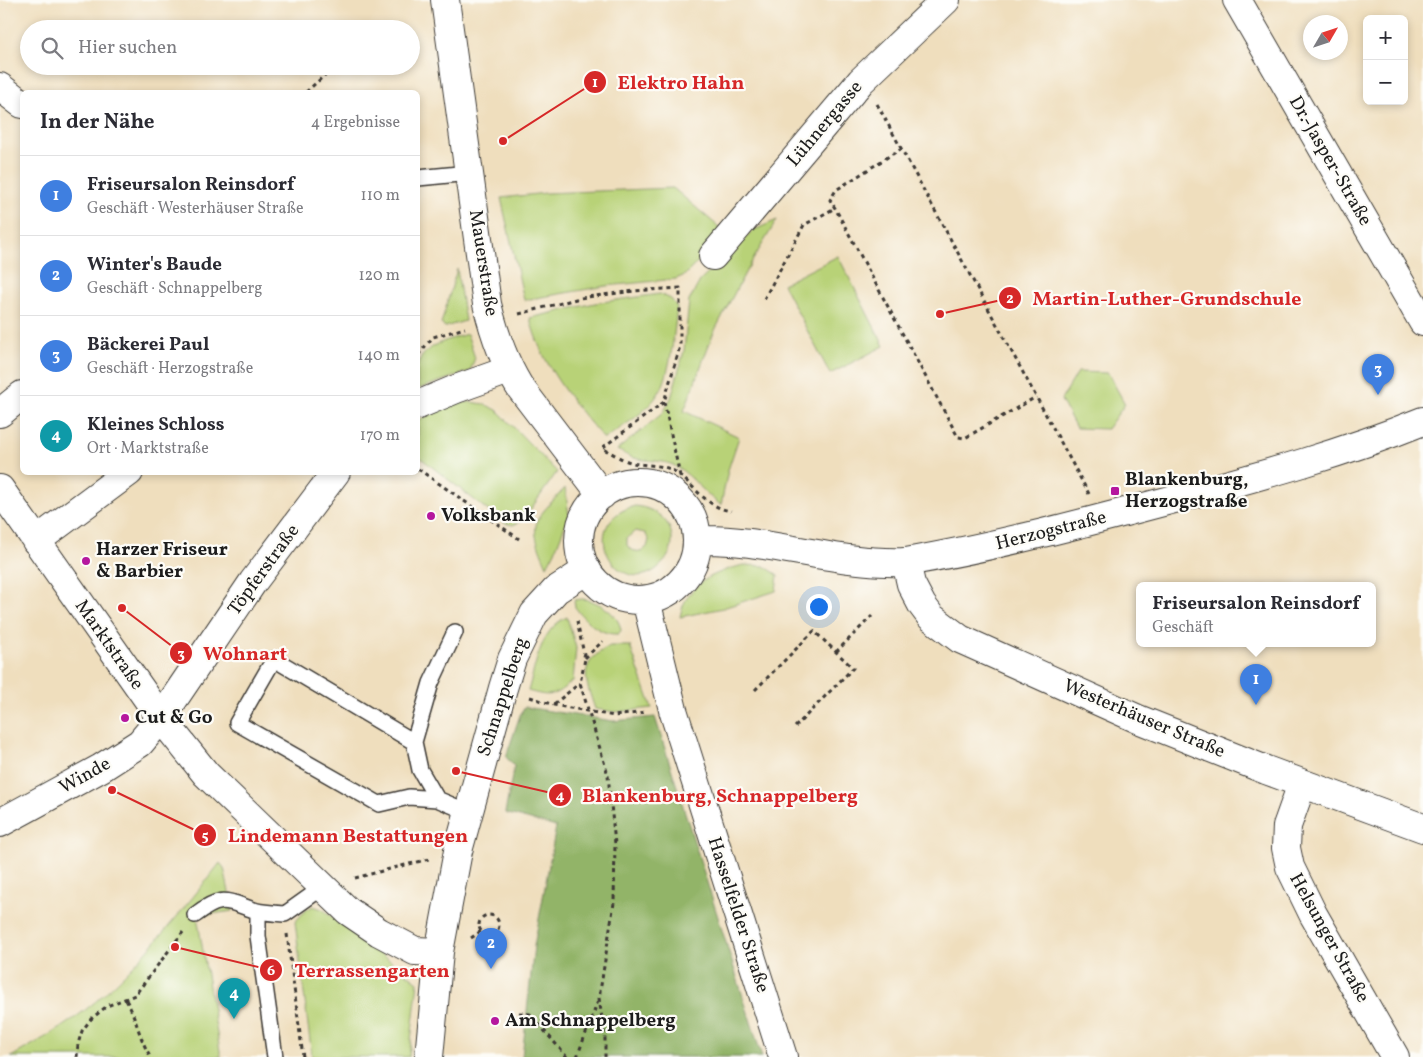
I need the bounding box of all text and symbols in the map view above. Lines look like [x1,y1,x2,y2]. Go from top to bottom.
north arrow [1303,15,1348,60]
map controls [1363,15,1408,105]
button: + [1363,15,1408,60]
search box [20,20,420,75]
icon: search [38,34,66,62]
text: Hier suchen [78,35,177,61]
button: − [1363,60,1408,105]
callout: Elektro Hahn [583,65,755,100]
text: Elektro Hahn [618,70,744,98]
text: 1 [592,73,598,94]
street label: Lühnergasse [781,75,869,173]
street label: Dr.-Jasper-Straße [1282,91,1378,231]
text: In der Nähe [40,108,155,137]
text: 4 Ergebnisse [311,112,400,134]
text: Friseursalon Reinsdorf [87,172,294,198]
text: 1 [53,185,59,207]
text: 110 m [361,185,400,207]
text: Geschäft · Westerhäuser Straße [87,198,304,220]
street label: Mauerstraße [462,208,504,318]
text: Winter's Baude [87,252,222,278]
text: 2 [52,265,60,287]
text: 120 m [358,265,400,287]
text: Geschäft · Schnappelberg [87,278,263,300]
callout: Martin-Luther-Grundschule [997,281,1311,316]
text: Martin-Luther-Grundschule [1032,286,1302,314]
text: 2 [1006,289,1014,310]
text: Bäckerei Paul [87,332,209,358]
text: 3 [52,345,60,367]
text: 140 m [358,345,400,367]
pin: 3 [1362,354,1394,395]
text: Geschäft · Herzogstraße [87,358,253,380]
text: Kleines Schloss [87,412,225,438]
text: 4 [51,425,61,447]
text: 170 m [360,425,400,447]
text: Ort · Marktstraße [87,438,209,460]
place label: Blankenburg, Herzogstraße [1125,467,1248,515]
marker: Blankenburg, Herzogstraße [1109,485,1121,497]
place label: Volksbank [441,503,536,529]
street label: Herzogstraße [993,505,1109,557]
marker: Volksbank [425,510,437,522]
street label: Töpferstraße [222,519,306,621]
place label: Harzer Friseur & Barbier [96,537,228,585]
marker: Harzer Friseur & Barbier [80,555,92,567]
popup [1136,582,1376,647]
text: Friseursalon Reinsdorf [1152,591,1360,617]
your location [806,594,832,620]
street label: Marktstraße [68,595,150,695]
text: Geschäft [1152,617,1214,639]
street label: Schnappelberg [471,634,535,760]
callout: Wohnart [168,636,297,671]
text: Wohnart [203,641,287,669]
text: 3 [177,644,185,665]
pin: 1 [1240,664,1272,705]
street label: Westerhäuser Straße [1059,673,1229,765]
place label: Cut & Go [135,705,213,731]
marker: Cut & Go [119,712,131,724]
street label: Winde [55,751,115,801]
callout: Blankenburg, Schnappelberg [547,777,869,812]
text: Blankenburg, Schnappelberg [582,783,858,811]
text: 4 [555,786,565,807]
callout: Lindemann Bestattungen [193,817,478,852]
text: Lindemann Bestattungen [228,823,468,851]
text: 5 [201,826,209,847]
street label: Hasselfelder Straße [701,834,775,996]
street label: Helsunger Straße [1283,868,1375,1008]
pin: 2 [475,928,507,969]
callout: Terrassengarten [259,953,459,988]
text: Terrassengarten [294,958,450,986]
text: 6 [267,961,275,982]
pin: 4 [218,978,250,1019]
place label: Am Schnappelberg [505,1008,676,1034]
marker: Am Schnappelberg [489,1015,501,1027]

